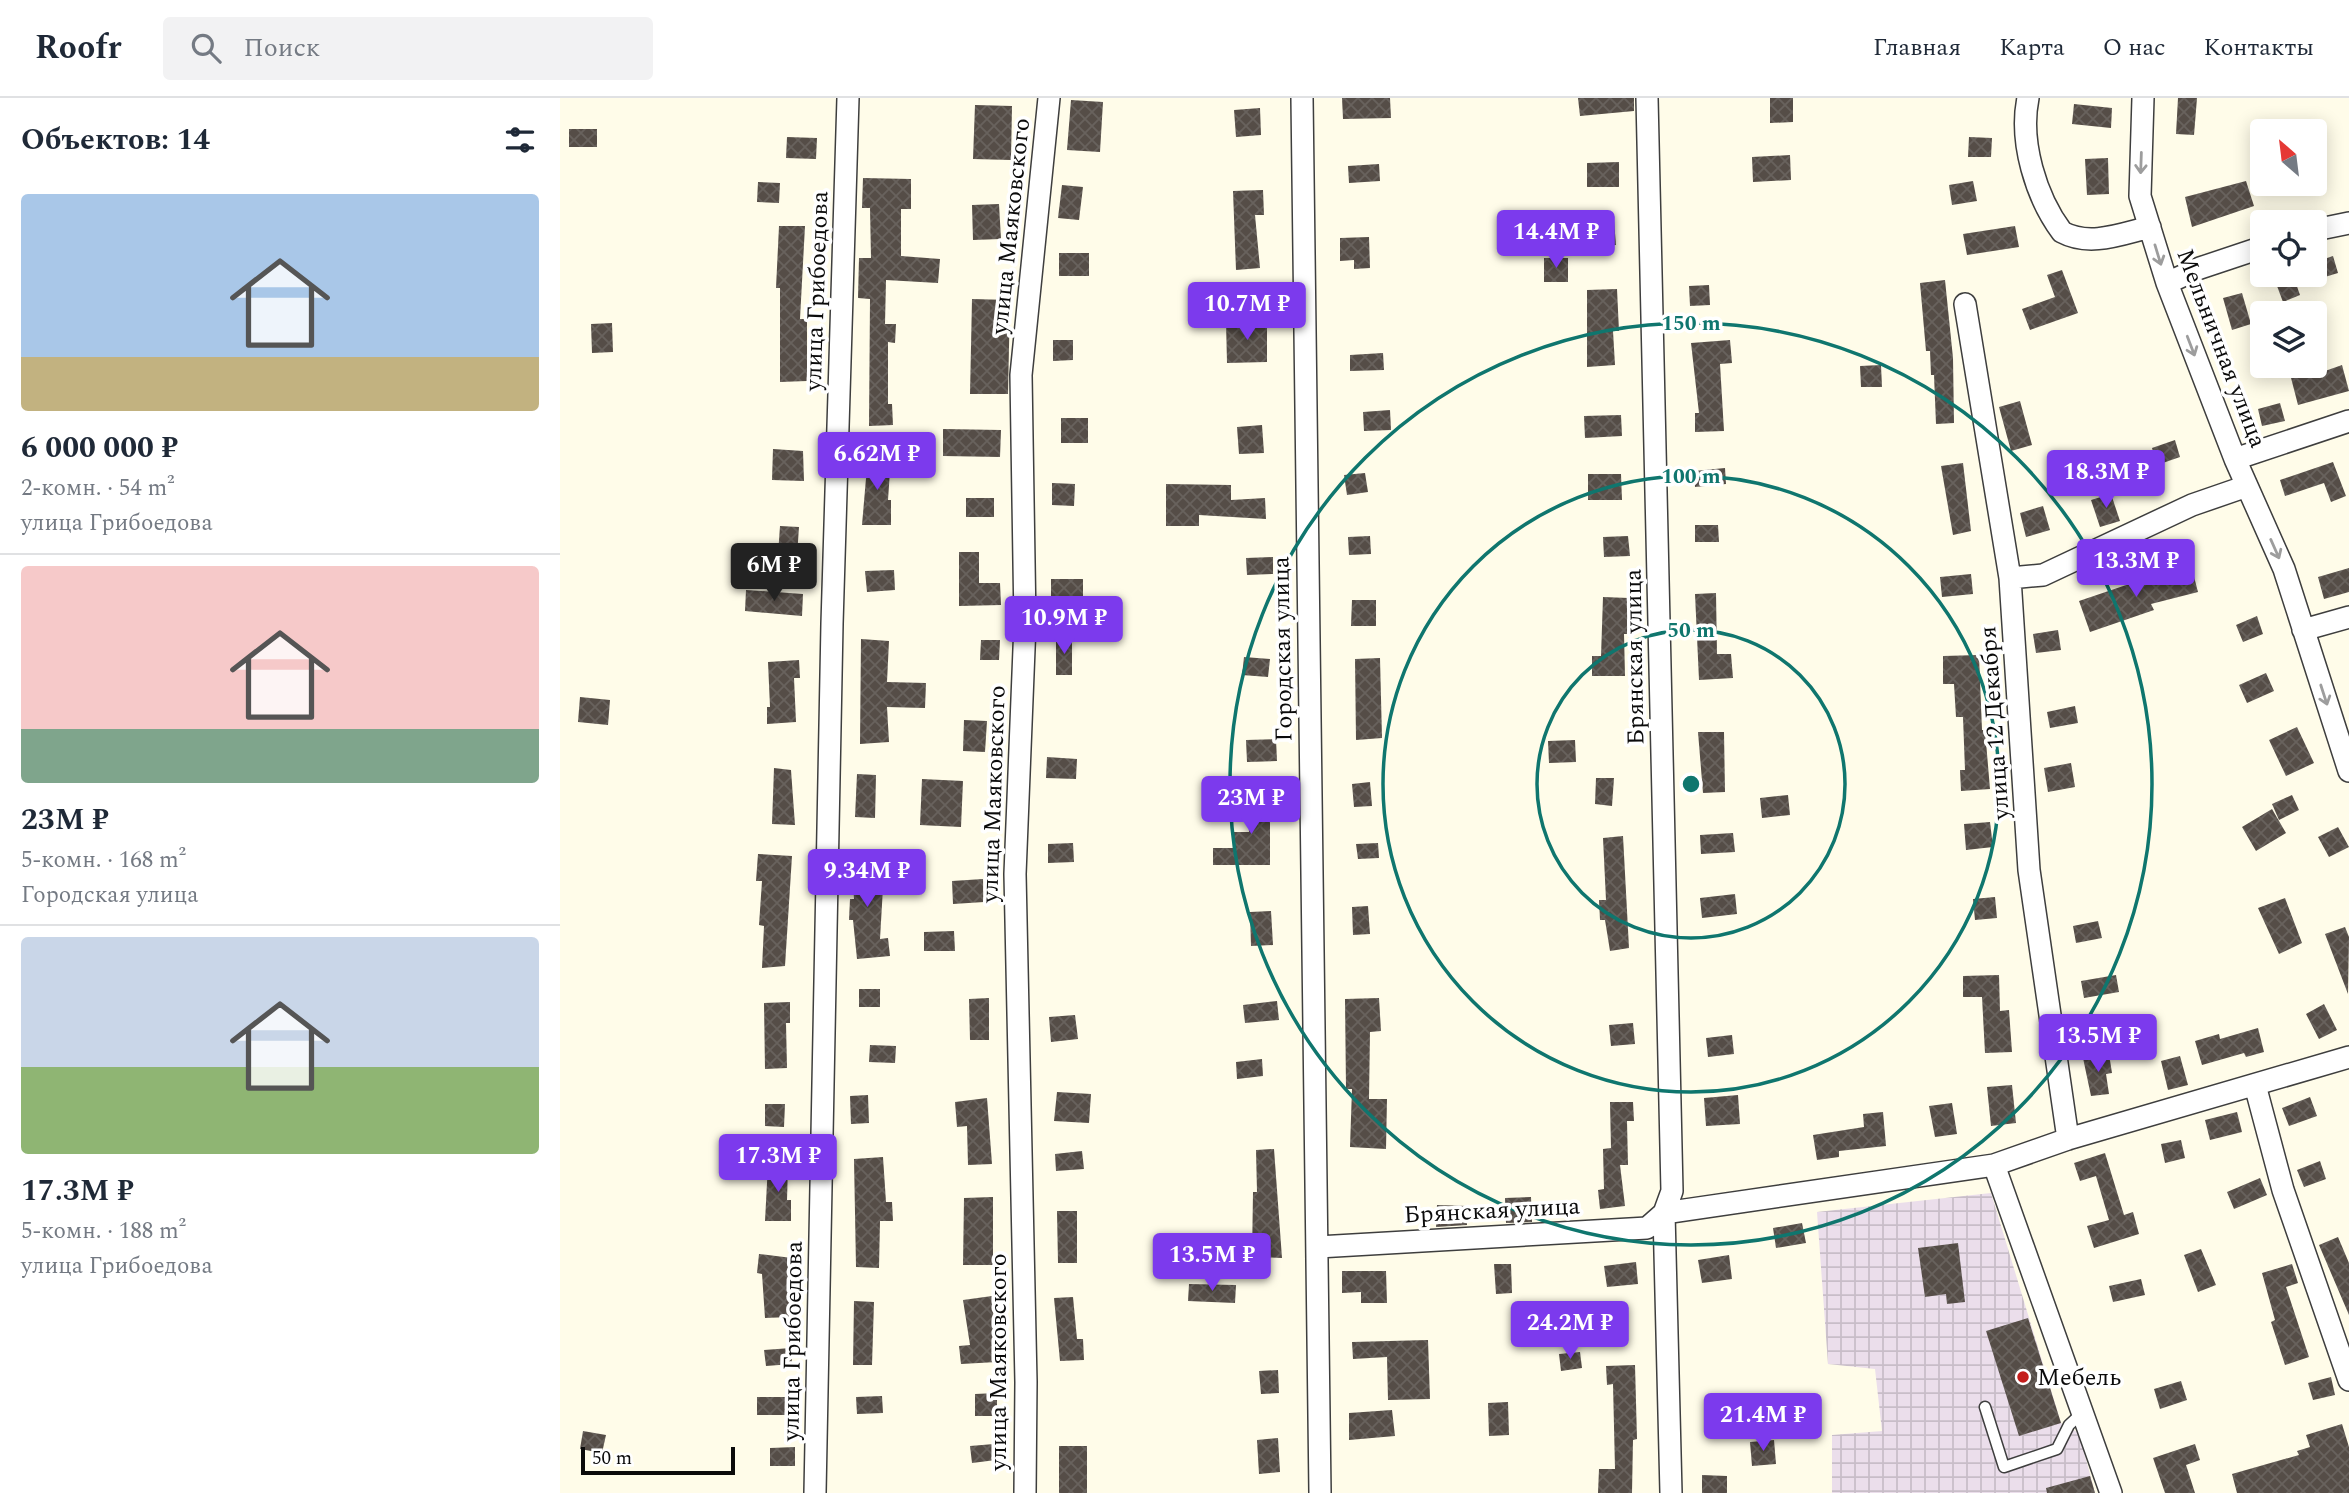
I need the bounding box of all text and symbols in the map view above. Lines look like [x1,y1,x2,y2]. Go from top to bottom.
search box [163,17,653,80]
text: Roofr [35,23,121,73]
text: Поиск [243,28,320,68]
icon: search [187,29,225,67]
text: Главная [1873,30,1961,66]
text: Карта [1999,30,2065,66]
text: О нас [2103,30,2166,66]
text: Контакты [2204,30,2314,66]
street label: улица Маяковского [982,116,1040,337]
text: Объектов: 14 [21,117,210,163]
north arrow [2250,119,2328,196]
map controls [2250,119,2327,378]
icon: filters [501,121,539,159]
one-way arrow [2134,152,2147,175]
street label: улица Грибоедова [795,190,838,393]
button: locate [2250,210,2327,287]
pin: 14.4M ₽ [1491,211,1621,270]
text: 14.4M ₽ [1513,215,1599,250]
icon: home [217,240,343,366]
one-way arrow [2153,244,2166,266]
street label: Мельничная улица [2167,244,2276,453]
pin: 10.7M ₽ [1182,282,1312,342]
text: 10.7M ₽ [1204,287,1290,322]
button: layers [2250,301,2327,378]
text: 150 m [1661,308,1721,340]
one-way arrow [2186,335,2199,357]
text: 6 000 000 ₽ [21,425,178,471]
pin: 6.62M ₽ [812,432,942,492]
text: 6.62M ₽ [834,437,920,472]
pin: 18.3M ₽ [2041,450,2171,510]
text: 18.3M ₽ [2063,455,2149,490]
text: 100 m [1661,461,1721,493]
text: 2-комн. · 54 m² [21,471,175,506]
text: улица Грибоедова [21,506,213,541]
one-way arrow [2269,538,2282,559]
pin: 13.3M ₽ [2071,540,2201,599]
pin: 6M ₽ [733,544,815,603]
text: 13.3M ₽ [2093,544,2179,579]
text: 6M ₽ [747,548,801,583]
street label: Городская улица [1263,556,1303,742]
street label: Брянская улица [1615,568,1655,746]
pin: 10.9M ₽ [999,596,1129,656]
text: 10.9M ₽ [1021,601,1107,636]
icon: home [217,612,343,738]
text: 50 m [1667,615,1715,647]
street label: улица 12 Декабря [1970,625,2020,822]
one-way arrow [2319,683,2332,705]
street label: улица Маяковского [972,685,1016,904]
centre of rings [1679,772,1703,796]
pin: 23M ₽ [1202,776,1300,836]
text: 23M ₽ [1217,781,1285,816]
text: 23M ₽ [21,797,109,843]
text: 5-комн. · 168 m² [21,843,186,878]
pin: 9.34M ₽ [802,850,932,909]
text: 9.34M ₽ [824,854,910,889]
text: Городская улица [21,878,198,913]
icon: home [217,983,343,1109]
pin: 13.5M ₽ [2033,1014,2163,1074]
text: 13.5M ₽ [2055,1019,2141,1054]
pin: 17.3M ₽ [713,1134,843,1194]
text: 17.3M ₽ [735,1139,821,1174]
text: 17.3M ₽ [21,1168,134,1214]
street label: Брянская улица [1403,1188,1581,1234]
text: 5-комн. · 188 m² [21,1214,186,1249]
pin: 13.5M ₽ [1147,1234,1277,1293]
text: 13.5M ₽ [1169,1238,1255,1273]
street label: улица Грибоедова [773,1240,813,1442]
text: улица Грибоедова [21,1249,213,1284]
street label: улица Маяковского [981,1253,1017,1472]
pin: 24.2M ₽ [1505,1302,1635,1361]
text: 24.2M ₽ [1527,1306,1613,1341]
place label: Мебель [2037,1360,2121,1396]
marker: Мебель [2015,1369,2031,1385]
pin: 21.4M ₽ [1698,1394,1828,1453]
text: 21.4M ₽ [1720,1398,1806,1433]
scale bar [581,1444,735,1476]
text: 50 m [592,1444,632,1473]

